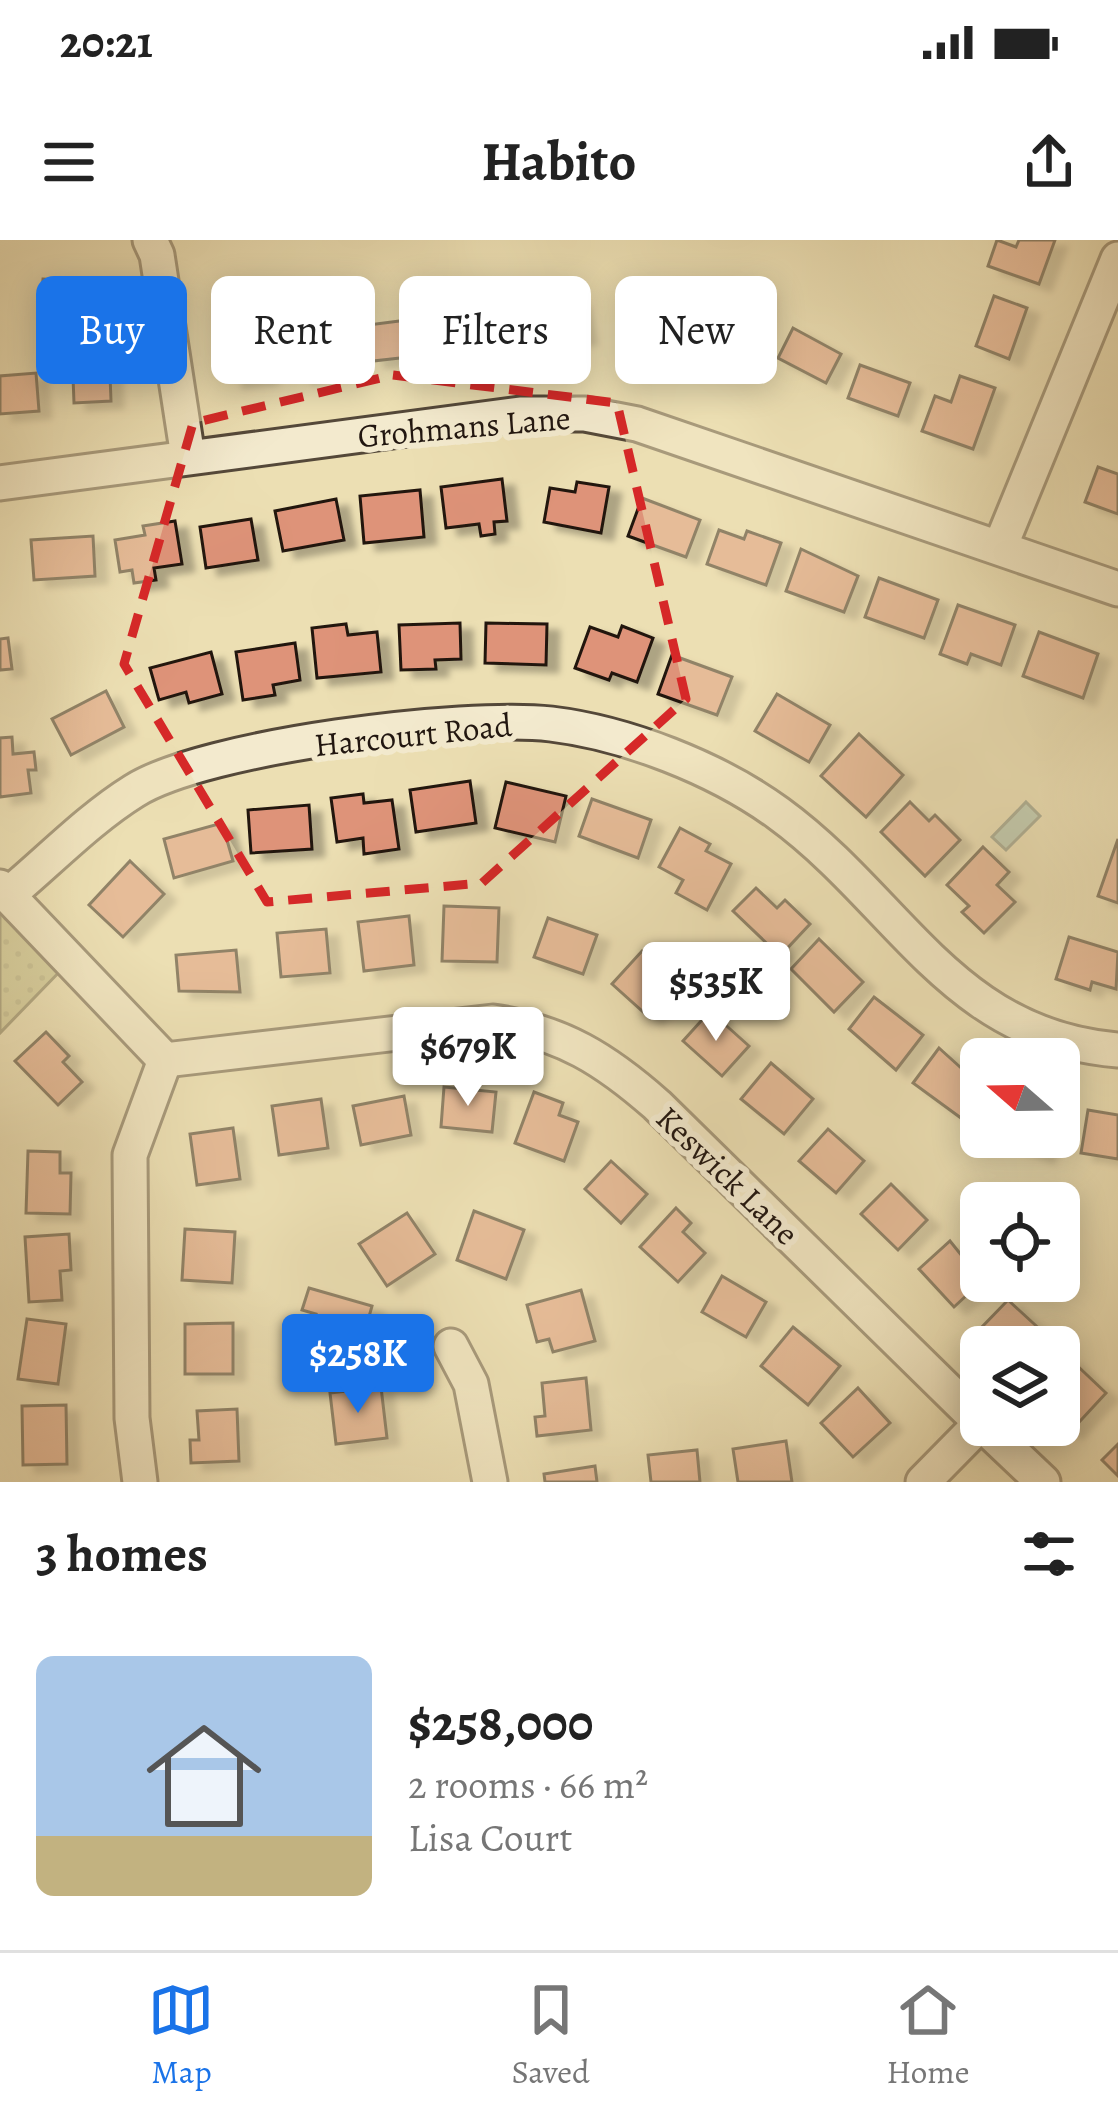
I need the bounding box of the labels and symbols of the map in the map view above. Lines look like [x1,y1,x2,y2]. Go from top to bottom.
street label: Grohmans Lane [356,395,572,458]
street label: Harcourt Road [312,702,514,767]
pin: $535K [632,942,800,1044]
pin: $679K [384,1007,552,1109]
north arrow [960,1038,1080,1158]
street label: Keswick Lane [646,1096,809,1255]
pin: $258K [274,1314,442,1416]

